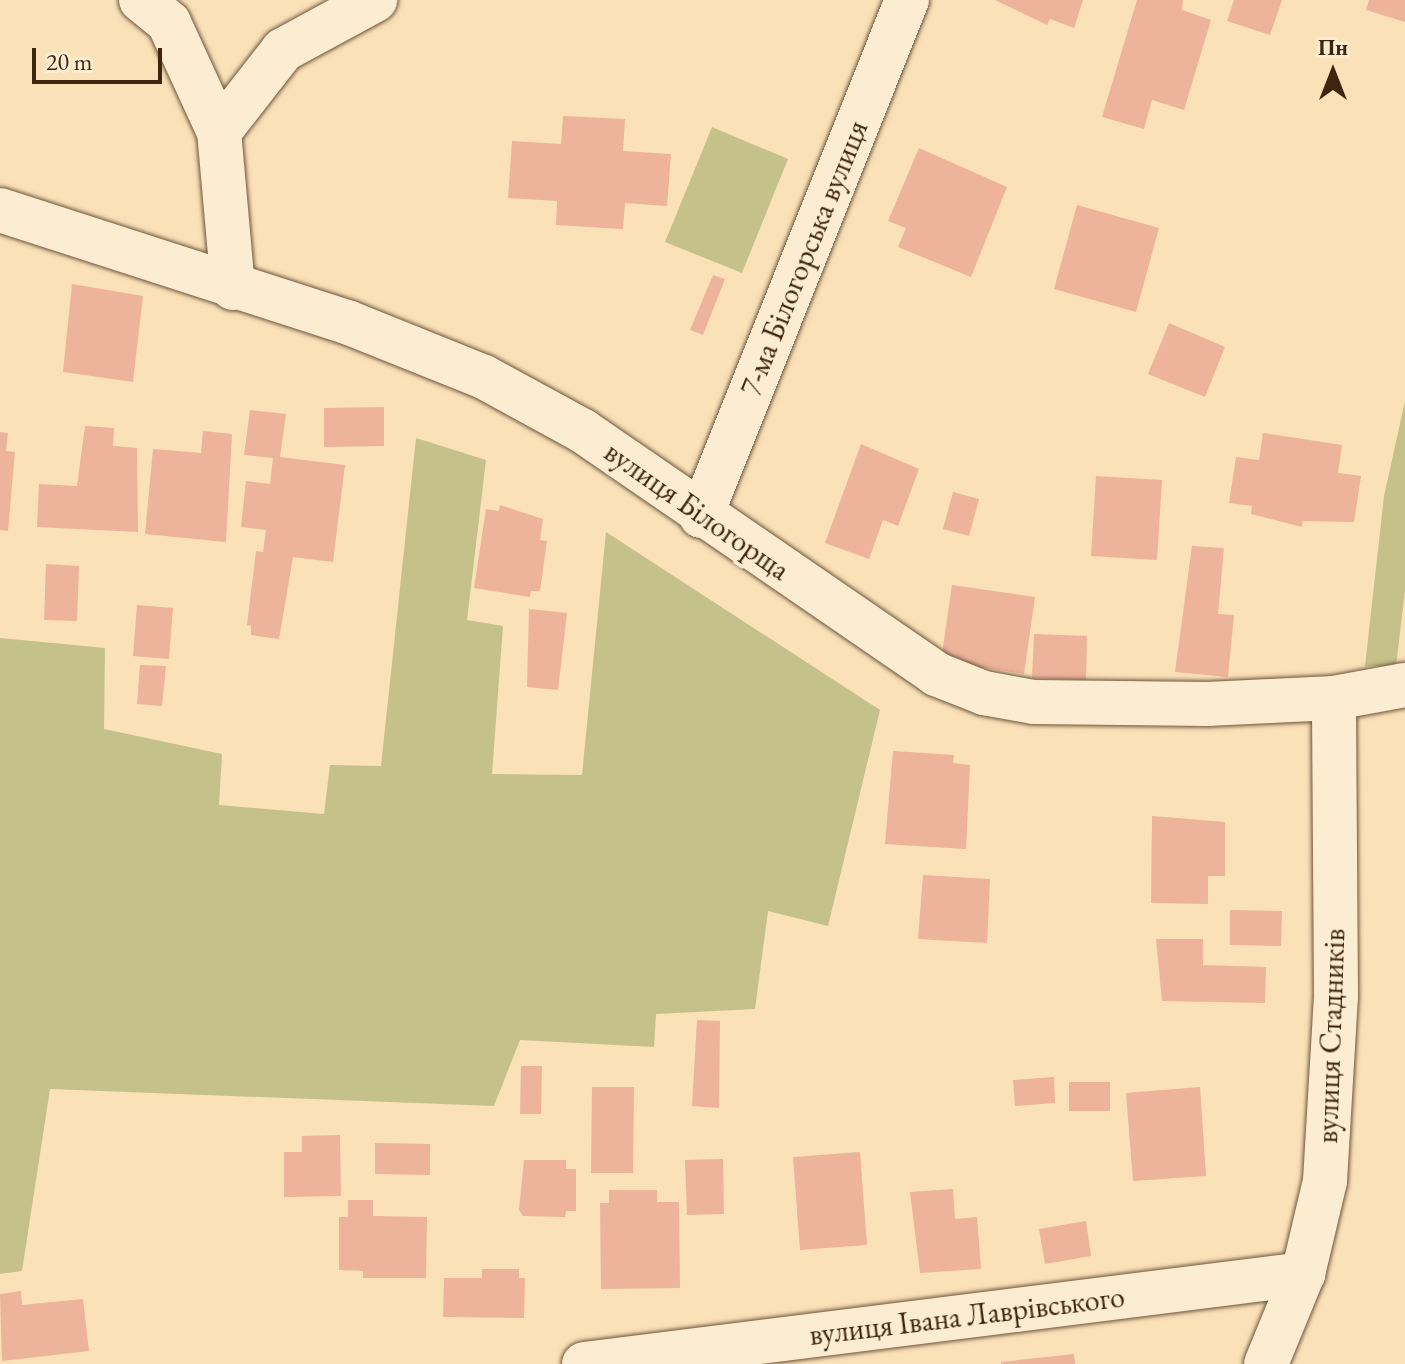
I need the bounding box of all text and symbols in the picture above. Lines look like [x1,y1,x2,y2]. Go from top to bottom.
scale bar [36,32,166,82]
north arrow [1293,32,1373,112]
text: Пн [1318,33,1348,62]
text: 20 m [46,46,93,77]
street label: 7-ма Білогорська вулиця [732,115,876,401]
street label: вулиця Білогорща [597,434,797,588]
street label: вулиця Стадників [1309,928,1353,1144]
street label: вулиця Івана Лаврівського [807,1279,1127,1353]

